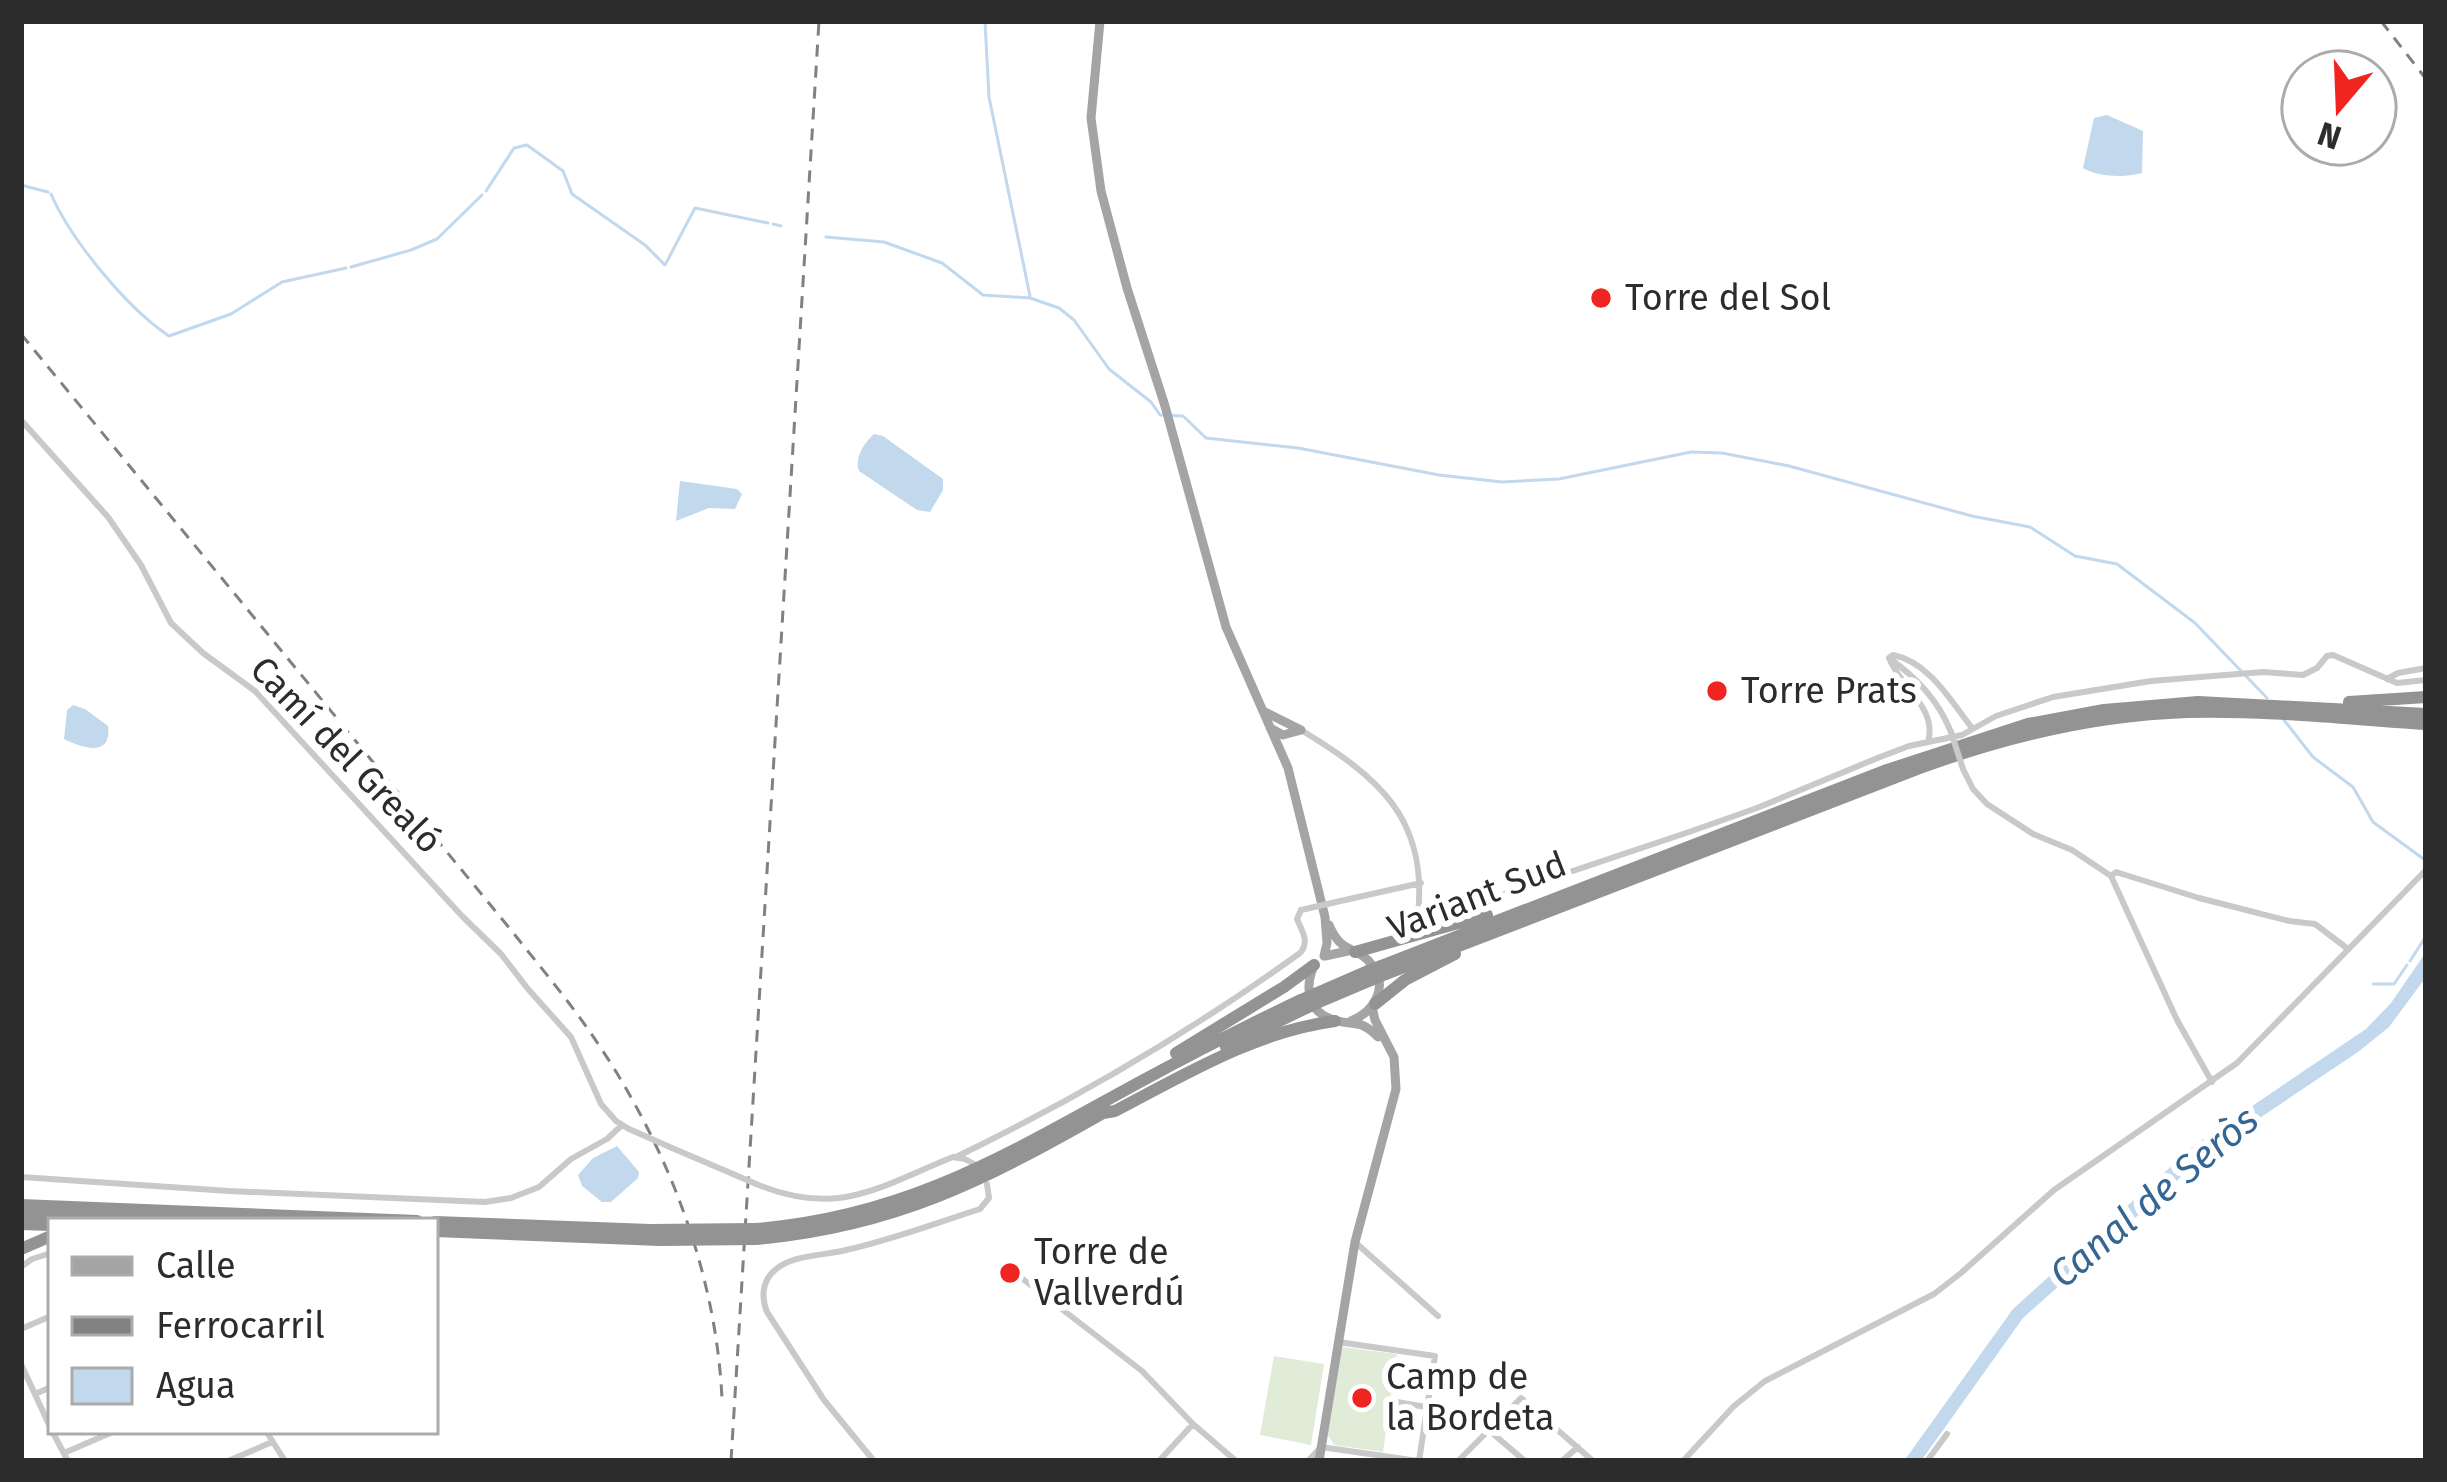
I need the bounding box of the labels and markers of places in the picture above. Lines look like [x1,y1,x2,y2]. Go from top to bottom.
place label: Torre del Sol [1625,276,1831,320]
marker: Torre del Sol [1588,285,1614,311]
place label: Torre Prats [1741,669,1917,713]
marker: Torre Prats [1704,678,1730,704]
place label: Torre de Vallverdú [1034,1230,1185,1315]
marker: Torre de Vallverdú [997,1260,1023,1286]
place label: Camp de la Bordeta [1386,1355,1555,1440]
marker: Camp de la Bordeta [1349,1385,1375,1411]

